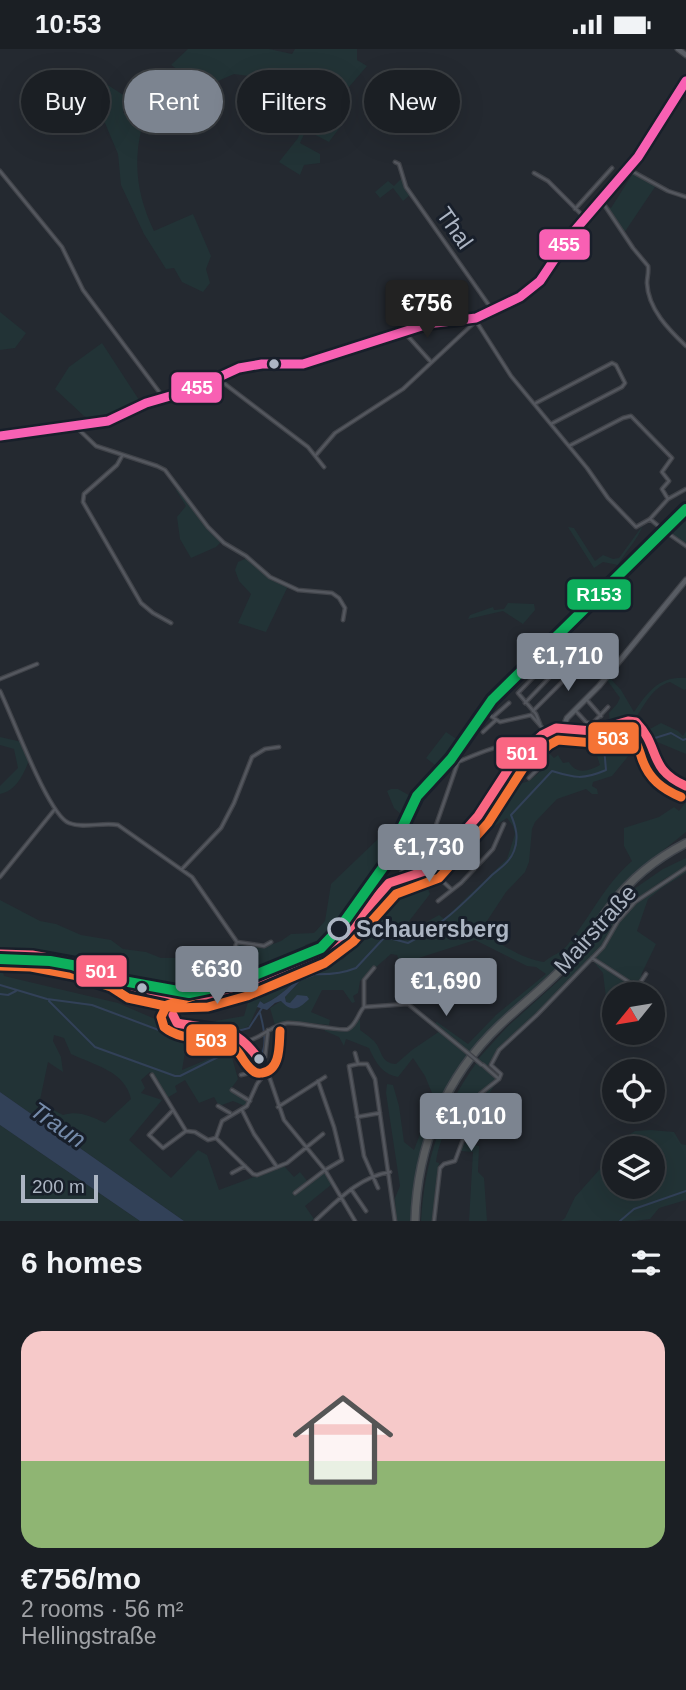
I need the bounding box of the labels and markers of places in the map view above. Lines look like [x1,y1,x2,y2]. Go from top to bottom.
pin: €756 [386,281,468,340]
unlabelled marker [267,357,281,371]
pin: €1,710 [511,633,625,693]
pin: €1,730 [372,825,486,884]
place label: Schauersberg [356,916,509,942]
marker: Schauersberg [328,918,350,940]
pin: €630 [176,947,258,1006]
pin: €1,690 [389,958,503,1018]
unlabelled marker [135,981,149,995]
unlabelled marker [252,1052,266,1066]
pin: €1,010 [414,1093,528,1153]

